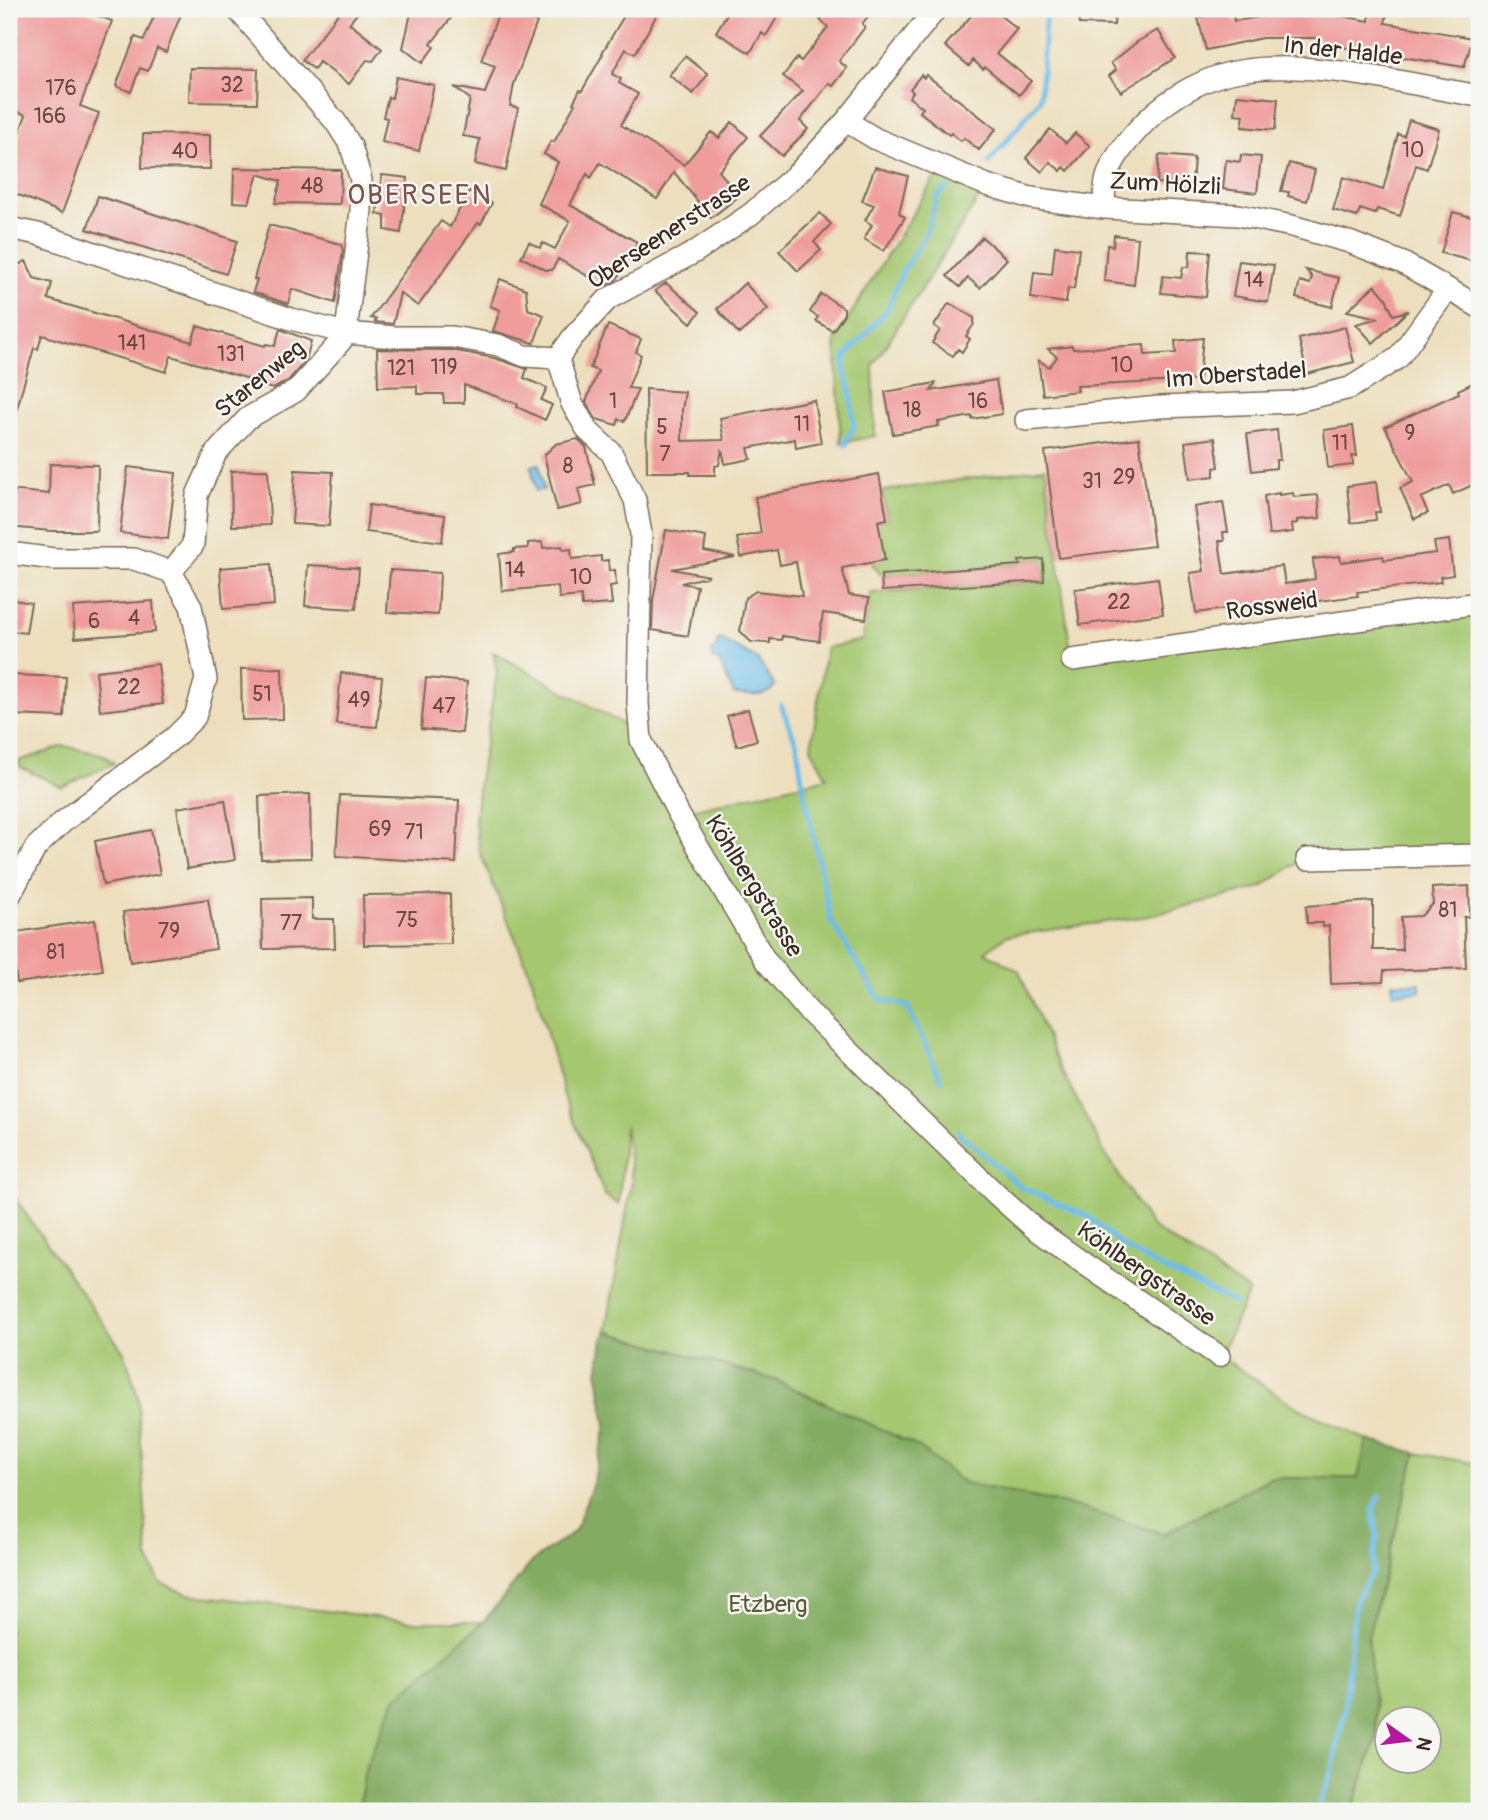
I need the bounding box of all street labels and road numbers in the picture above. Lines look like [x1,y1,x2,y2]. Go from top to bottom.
street label: In der Halde [1282,30,1404,72]
street label: Zum Hölzli [1109,167,1221,201]
street label: Oberseenerstrasse [582,168,756,296]
street label: Starenweg [209,334,311,424]
street label: Im Oberstadel [1164,356,1308,394]
street label: Rossweid [1224,585,1320,627]
street label: Köhlbergstrasse [699,810,809,963]
street label: Köhlbergstrasse [1071,1216,1221,1332]

